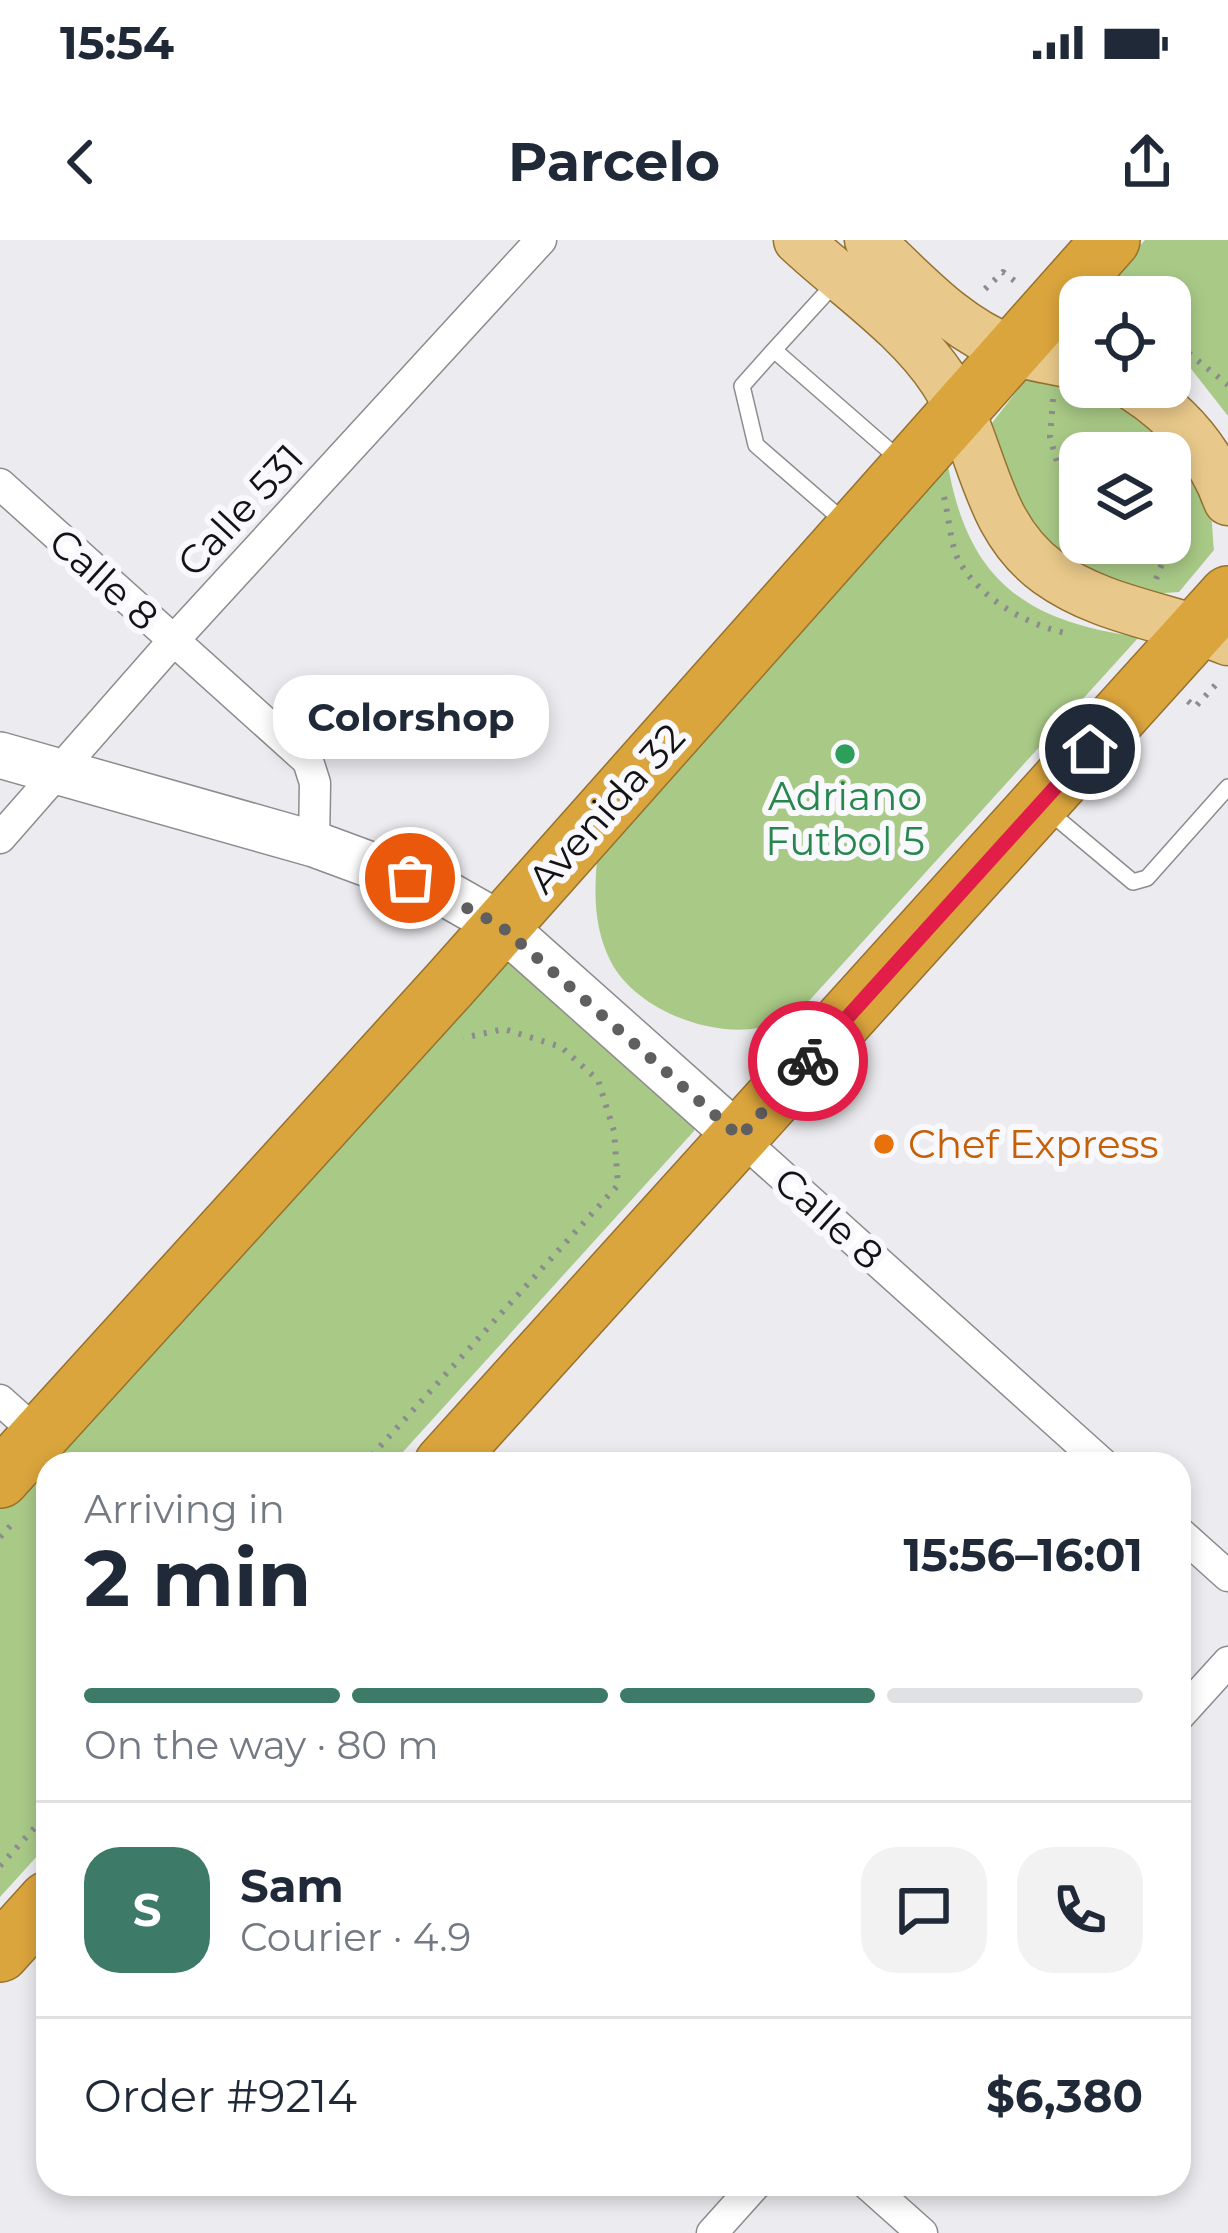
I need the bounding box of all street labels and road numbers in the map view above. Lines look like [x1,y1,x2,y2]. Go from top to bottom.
street label: Calle 531 [167,434,313,586]
street label: Calle 8 [40,518,168,640]
street label: Avenida 32 [517,713,695,903]
street label: Calle 8 [765,1157,893,1279]

